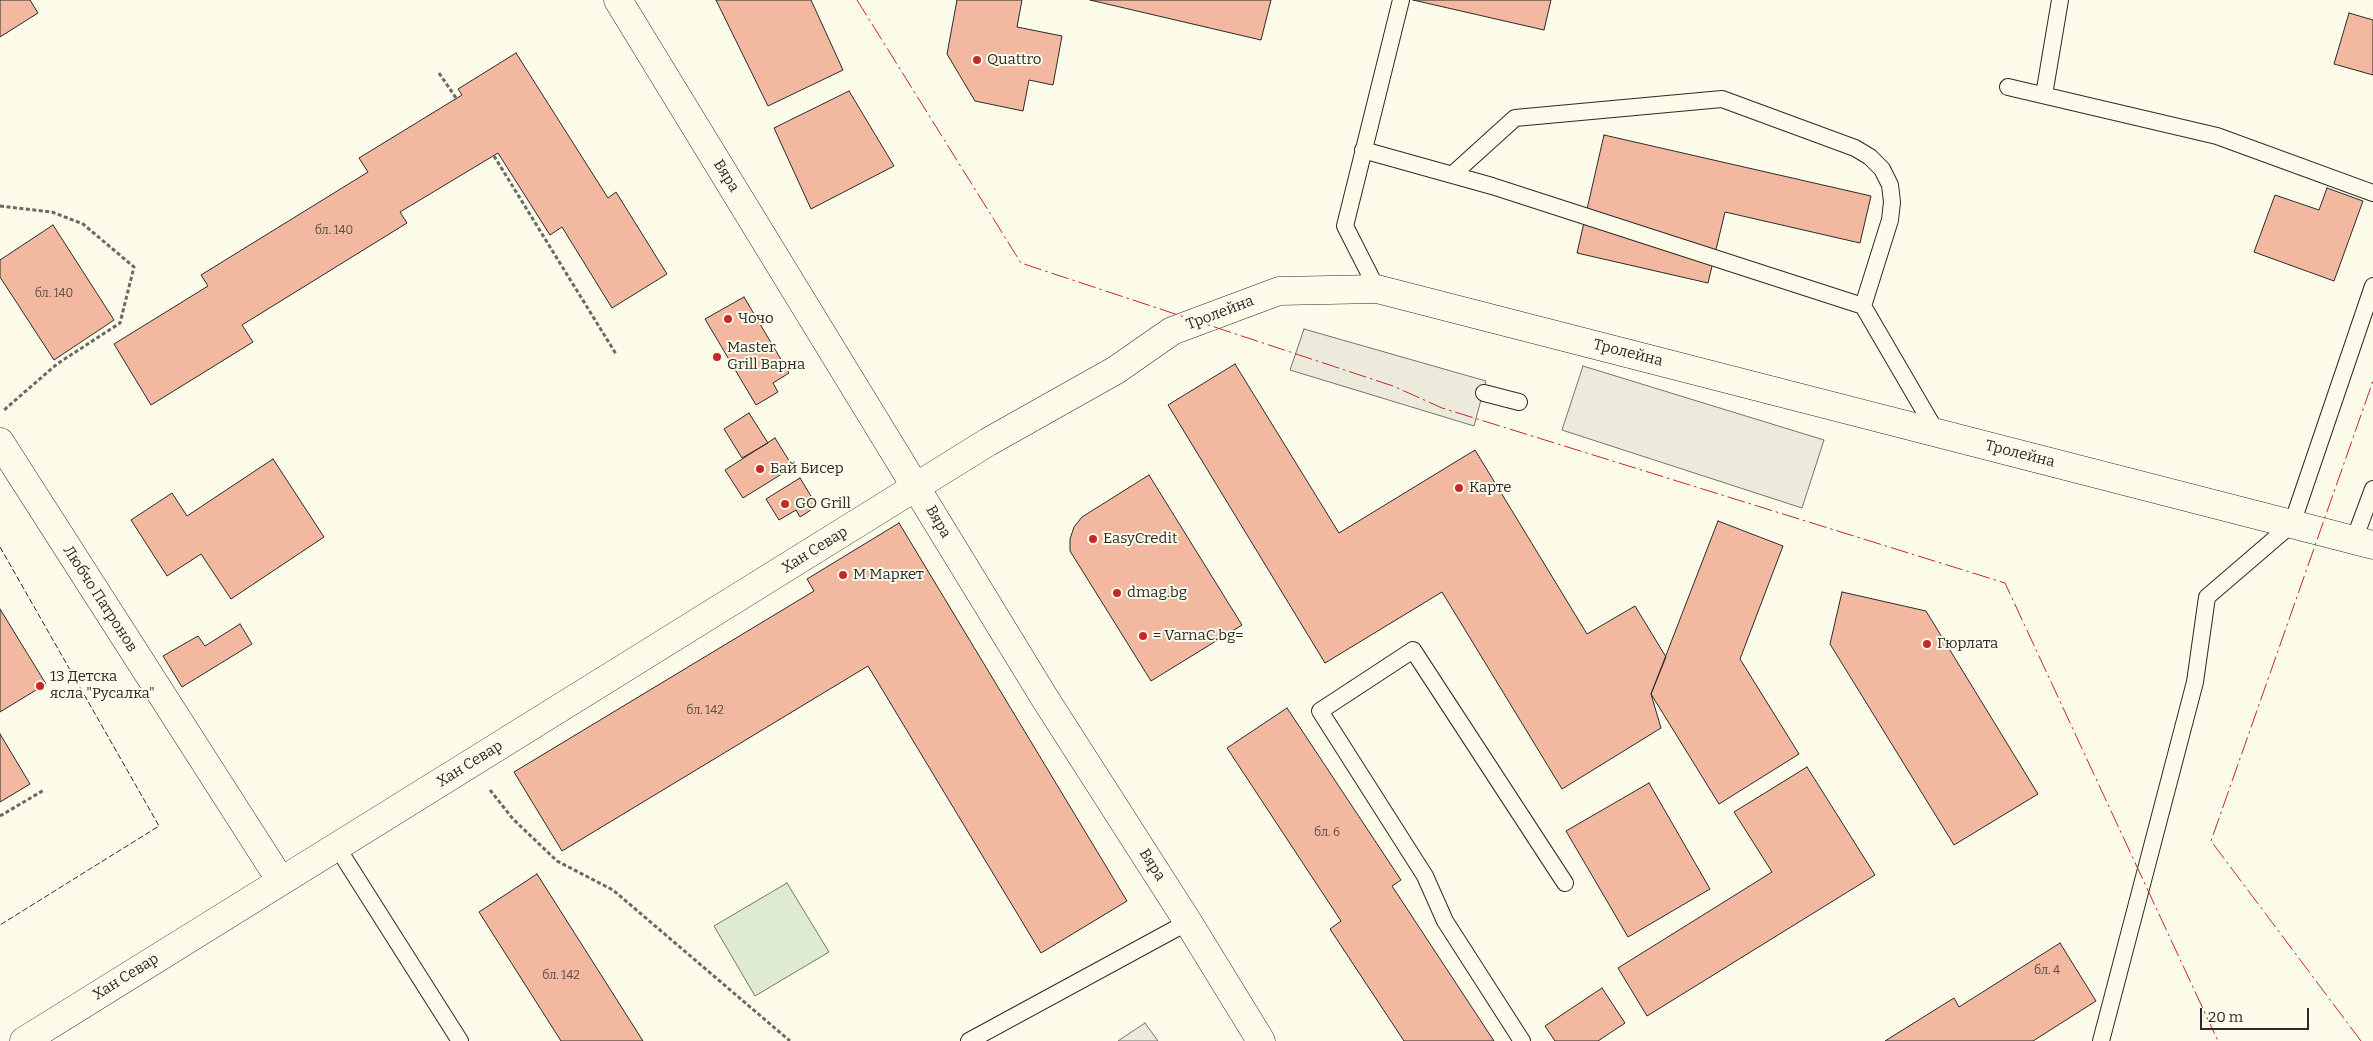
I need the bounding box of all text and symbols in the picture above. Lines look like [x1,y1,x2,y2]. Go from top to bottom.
place label: Quattro [987,51,1041,69]
marker: Quattro [971,54,983,66]
street label: Вяра [709,156,743,196]
house number: бл. 140 [315,224,353,238]
house number: бл. 140 [35,287,73,301]
street label: Тролейна [1184,292,1256,334]
place label: Чочо [738,310,774,328]
marker: Чочо [722,313,734,325]
street label: Тролейна [1591,336,1665,370]
place label: Master Grill Варна [727,339,805,374]
marker: Master Grill Варна [711,351,723,363]
street label: Тролейна [1983,437,2057,471]
place label: Бай Бисер [770,460,844,478]
marker: Бай Бисер [754,463,766,475]
place label: Карте [1469,479,1511,497]
marker: Карте [1453,482,1465,494]
place label: GO Grill [795,495,851,513]
marker: GO Grill [779,498,791,510]
street label: Вяра [922,502,954,542]
street label: Хан Севар [779,523,851,577]
place label: EasyCredit [1103,530,1177,548]
marker: EasyCredit [1087,533,1099,545]
street label: Любчо Патронов [59,543,141,655]
place label: М Маркет [853,566,924,584]
marker: М Маркет [837,569,849,581]
place label: dmag.bg [1127,584,1187,602]
marker: dmag.bg [1111,587,1123,599]
place label: = VarnaC.bg= [1153,627,1244,645]
marker: = VarnaC.bg= [1137,630,1149,642]
place label: Гюрлата [1937,635,1998,653]
marker: Гюрлата [1921,638,1933,650]
place label: 13 Детска ясла "Русалка" [50,668,155,703]
marker: 13 Детска ясла "Русалка" [34,680,46,692]
house number: бл. 142 [686,704,724,718]
street label: Хан Севар [434,737,506,791]
house number: бл. 6 [1314,826,1340,840]
street label: Вяра [1135,846,1169,884]
street label: Хан Севар [90,950,162,1004]
house number: бл. 4 [2034,964,2060,978]
house number: бл. 142 [542,969,580,983]
scale bar [2203,998,2312,1030]
text: 20 m [2208,1008,2243,1026]

